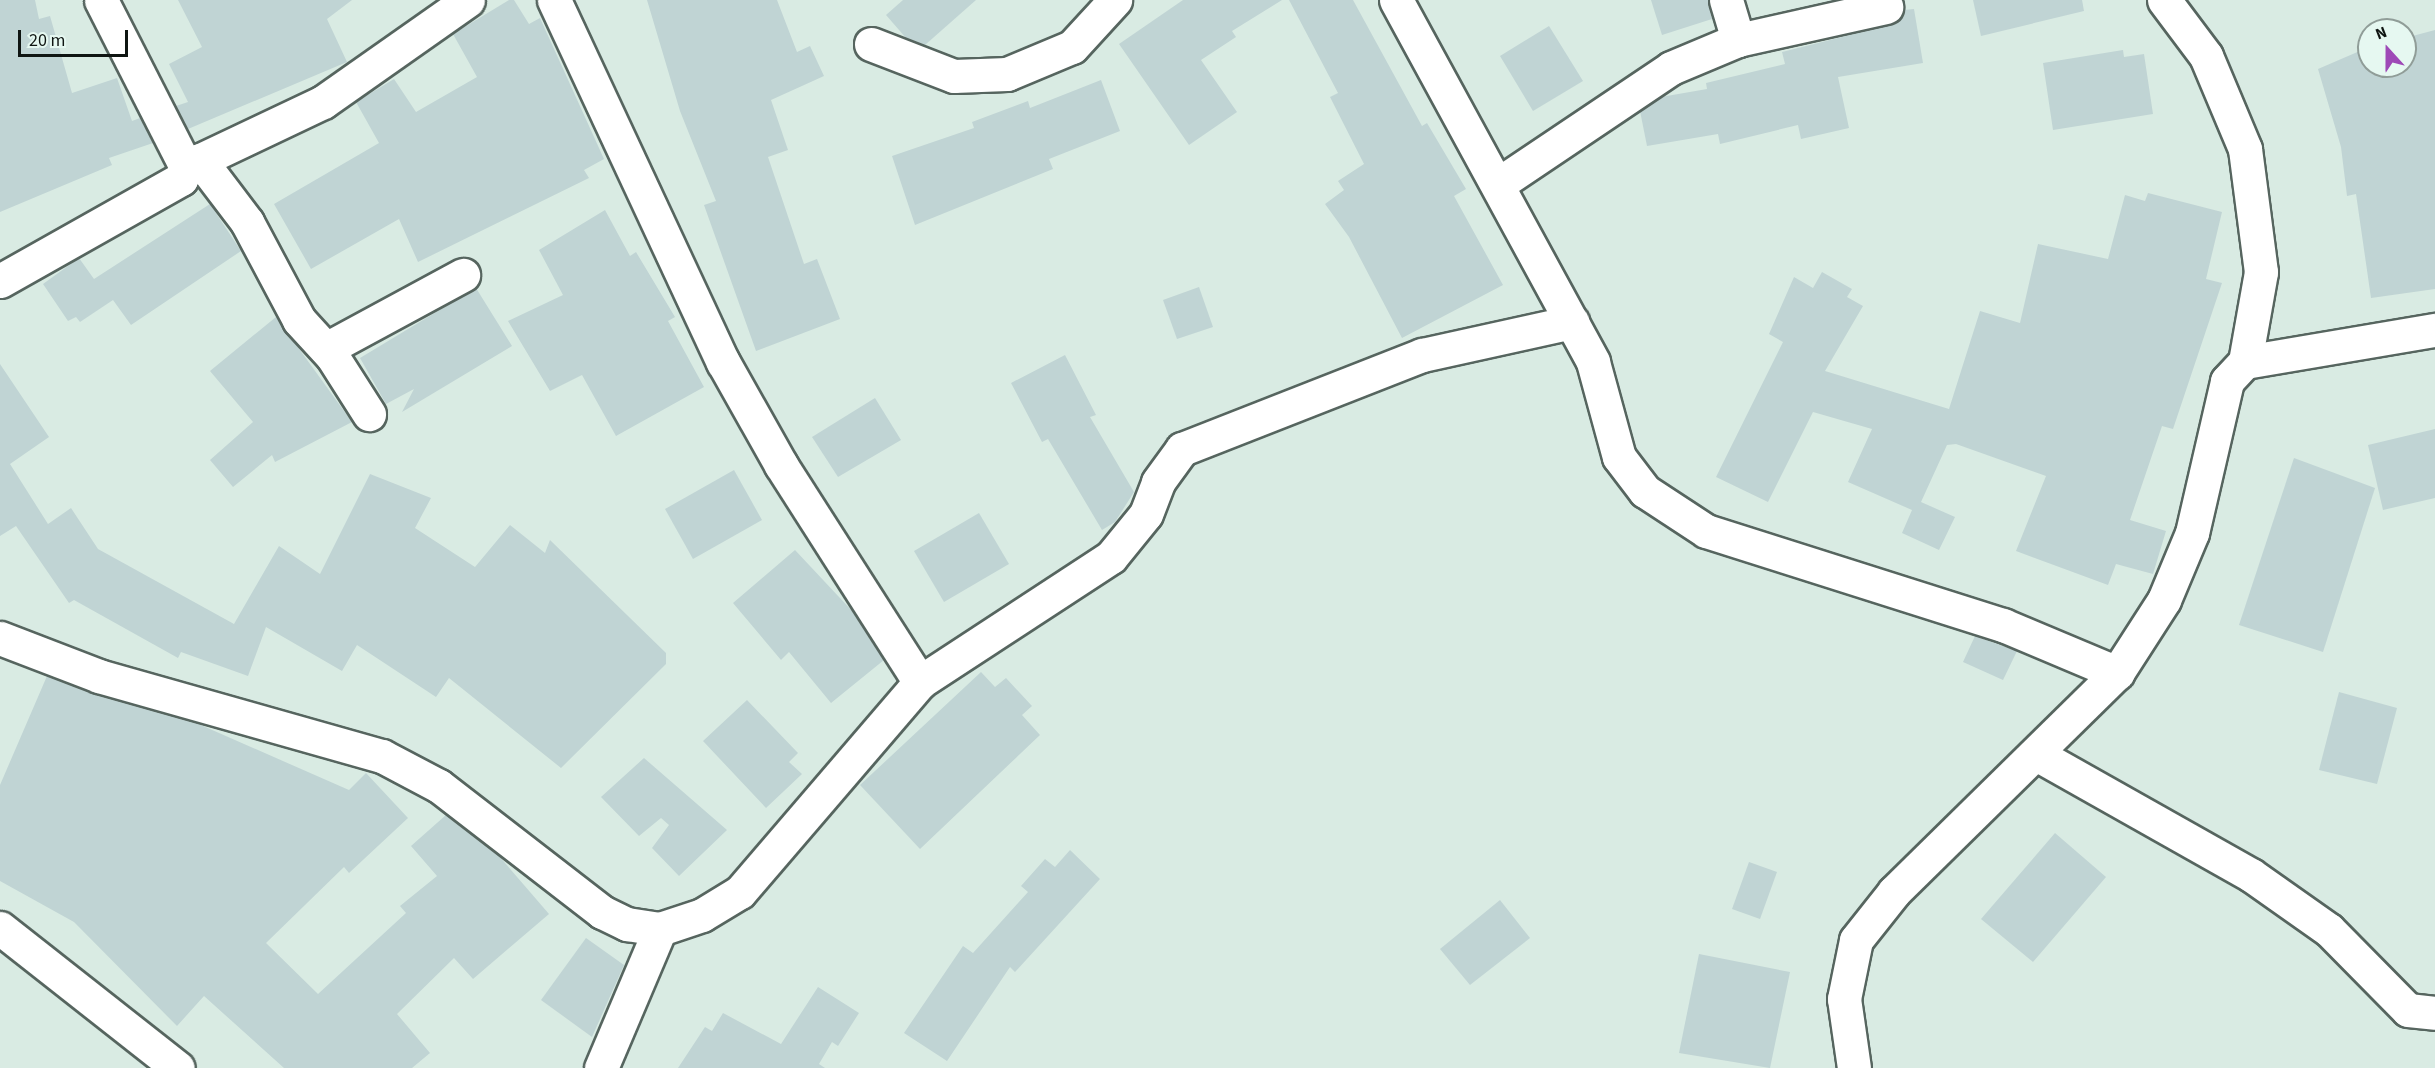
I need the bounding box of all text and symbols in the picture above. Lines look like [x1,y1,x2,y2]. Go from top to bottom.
scale bar [21,18,130,56]
north arrow [2357,18,2417,78]
text: N [2372,21,2390,45]
text: 20 m [29,28,65,53]

